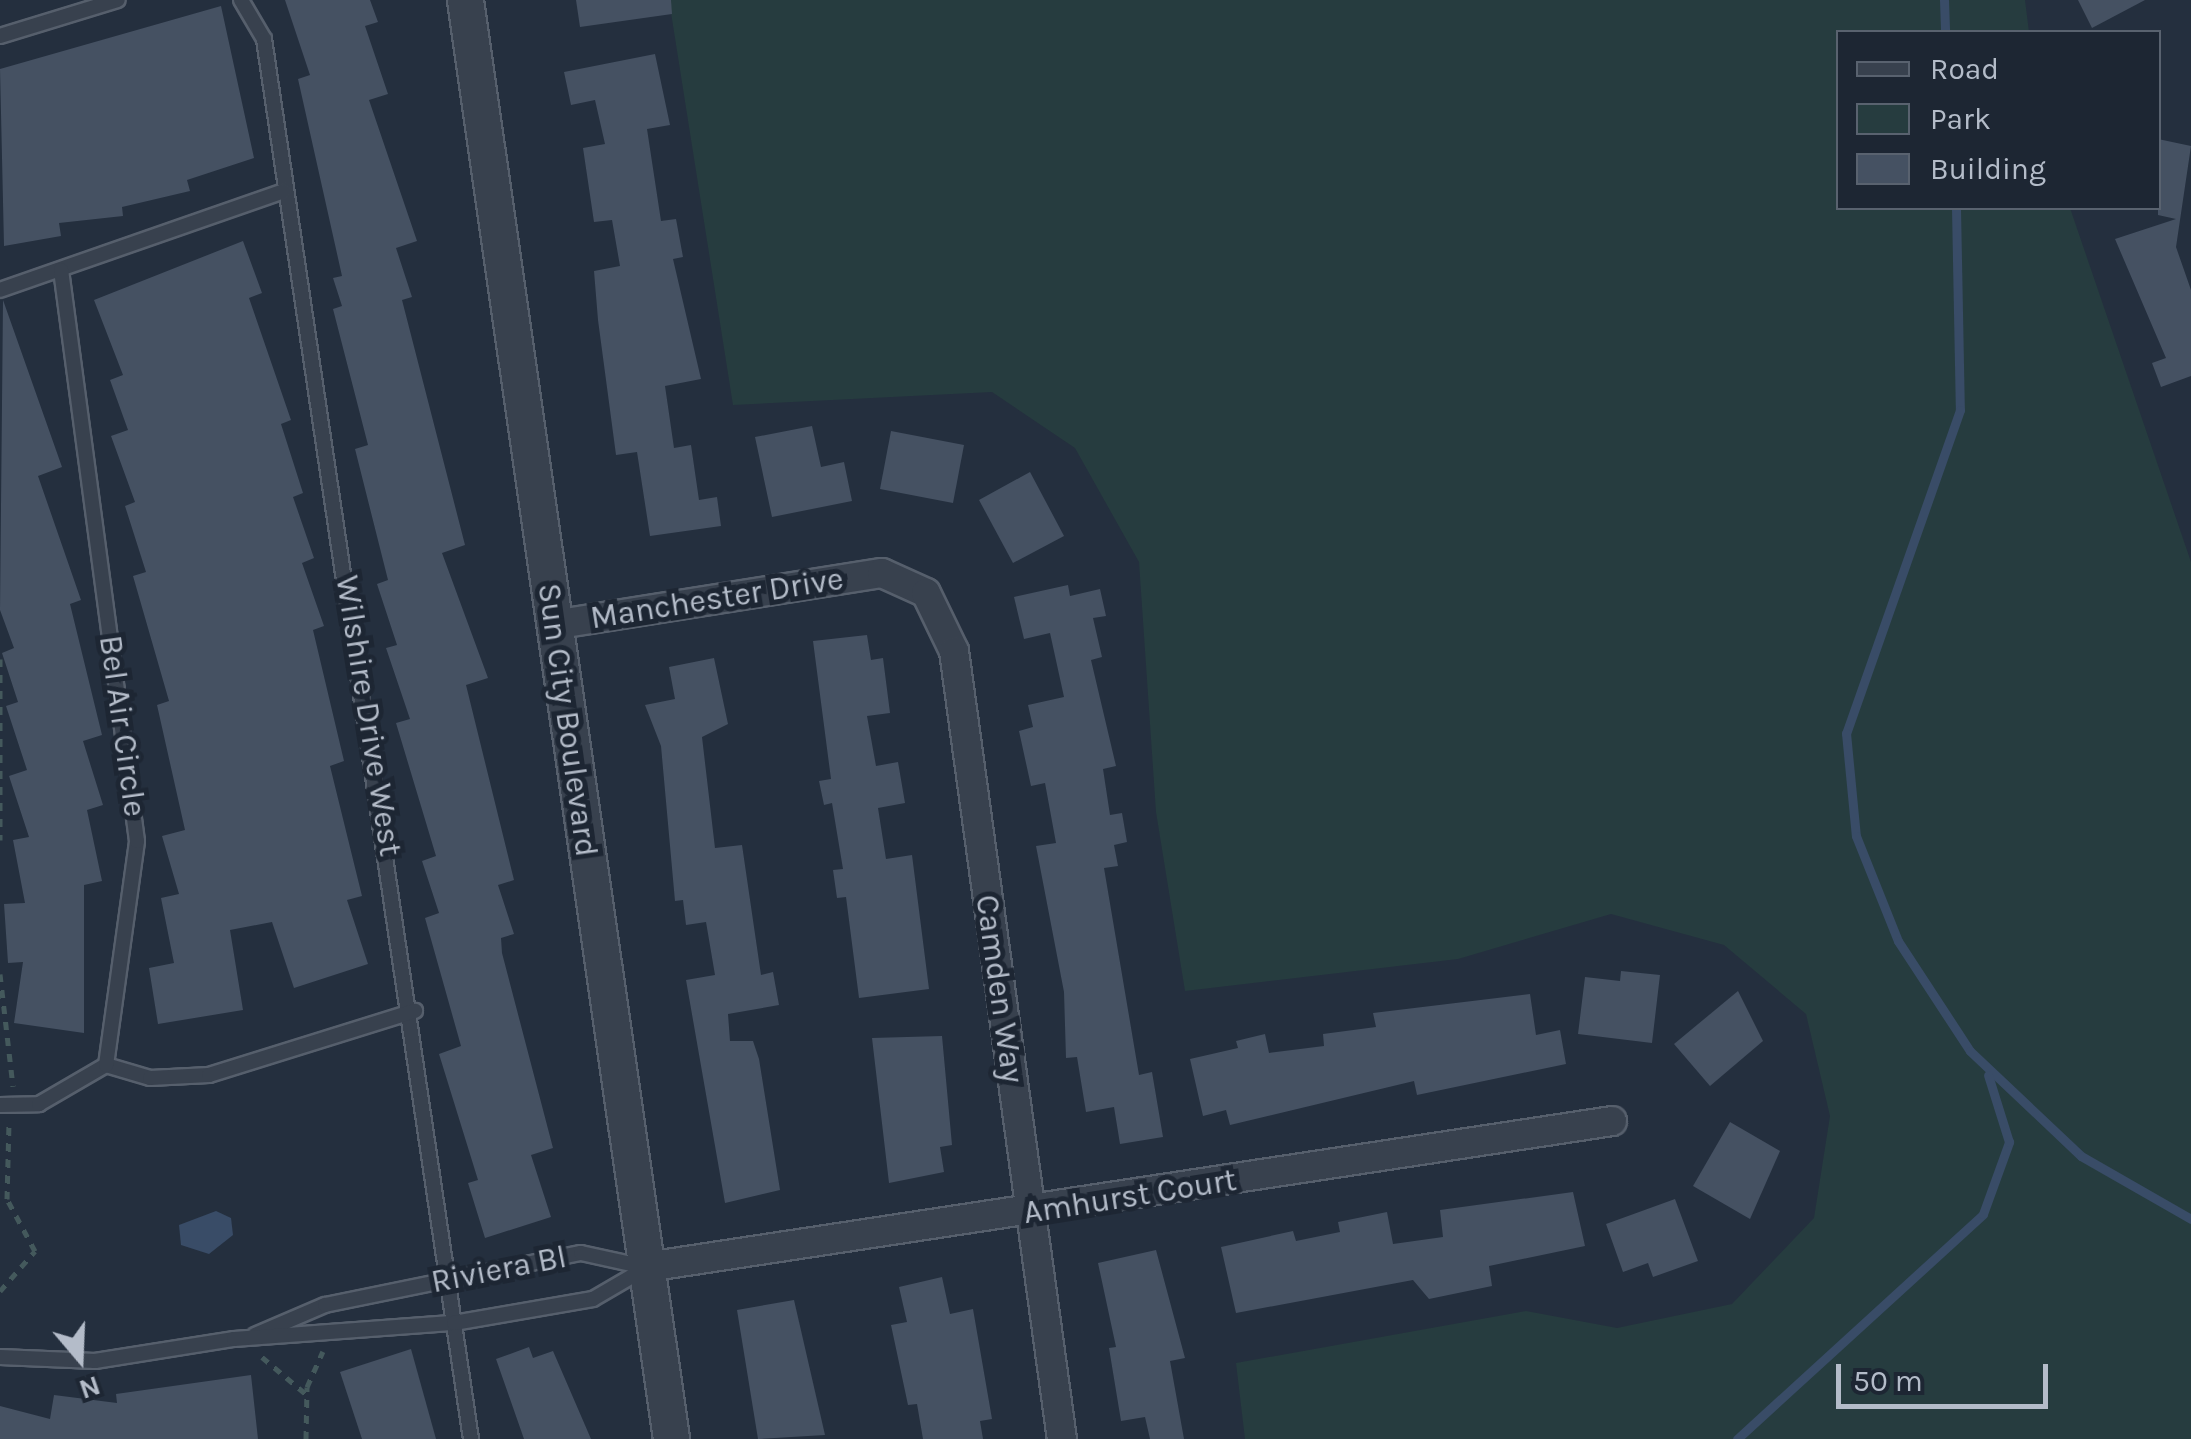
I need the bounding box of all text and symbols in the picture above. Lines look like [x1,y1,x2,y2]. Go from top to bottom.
legend [1836,30,2161,210]
text: Road [1930,51,1999,87]
text: Park [1930,101,1991,137]
text: Building [1930,151,2046,187]
street label: Manchester Drive [588,560,846,638]
street label: Wilshire Drive West [327,573,409,859]
street label: Sun City Boulevard [529,581,605,859]
street label: Bel Air Circle [90,633,154,819]
street label: Camden Way [967,892,1031,1086]
street label: Amhurst Court [1021,1161,1239,1233]
street label: Riviera Bl [428,1238,570,1302]
north arrow [30,1309,130,1409]
scale bar [1841,1344,2054,1406]
text: 50 m [1853,1363,1923,1399]
text: N [75,1369,105,1407]

